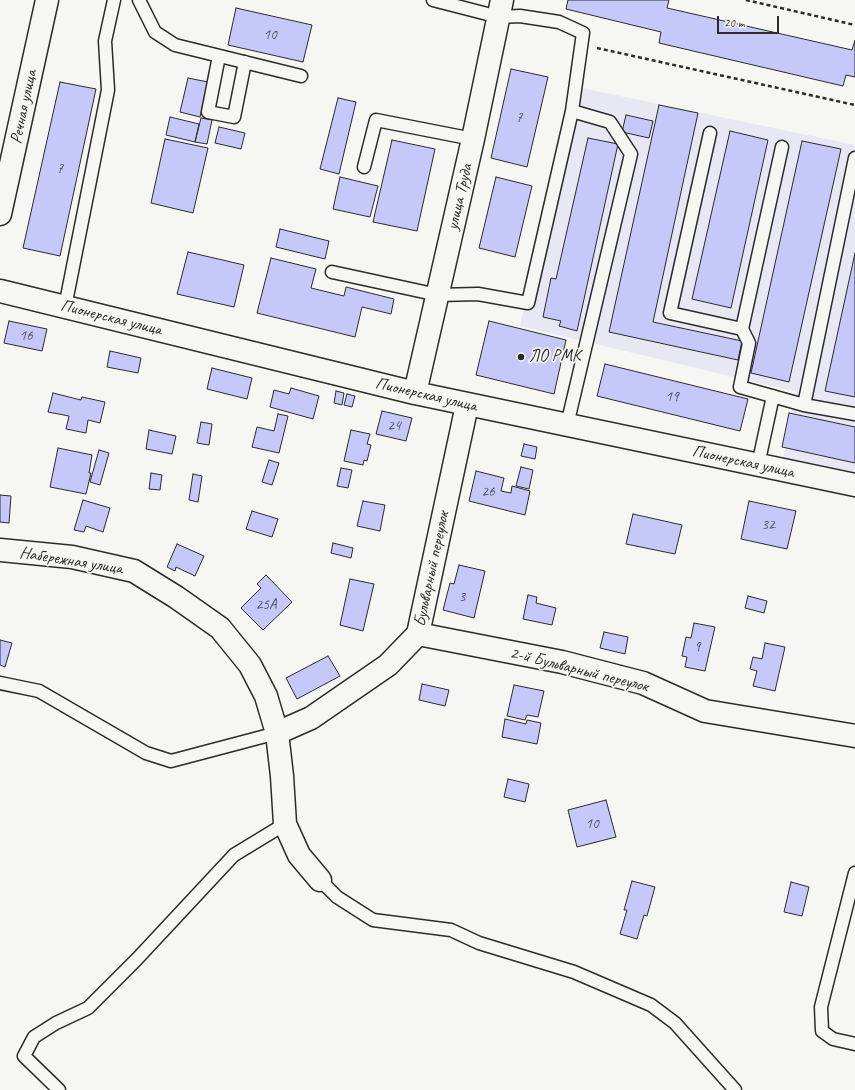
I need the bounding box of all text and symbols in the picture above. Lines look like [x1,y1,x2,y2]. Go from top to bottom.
scale bar [719,8,781,34]
text: 20 m [724,15,744,31]
house number: 10 [263,26,277,44]
street label: Речная улица [6,68,42,146]
house number: 7 [516,109,522,127]
house number: 7 [57,160,63,178]
street label: улица Труда [443,162,477,232]
street label: Пионерская улица [58,296,164,340]
house number: 16 [19,327,33,345]
place label: ЛО РМК [529,347,580,367]
marker: ЛО РМК [516,352,526,362]
street label: Пионерская улица [373,373,479,417]
house number: 19 [665,388,679,406]
house number: 24 [387,417,401,435]
street label: Пионерская улица [690,441,796,483]
house number: 26 [481,483,495,501]
street label: Бульварный переулок [410,509,454,629]
house number: 32 [761,516,775,534]
street label: Набережная улица [18,543,124,579]
house number: 3 [459,588,465,606]
house number: 25А [255,596,277,614]
house number: 9 [694,638,700,656]
street label: 2-й Бульварный переулок [508,643,650,697]
house number: 10 [585,815,599,833]

